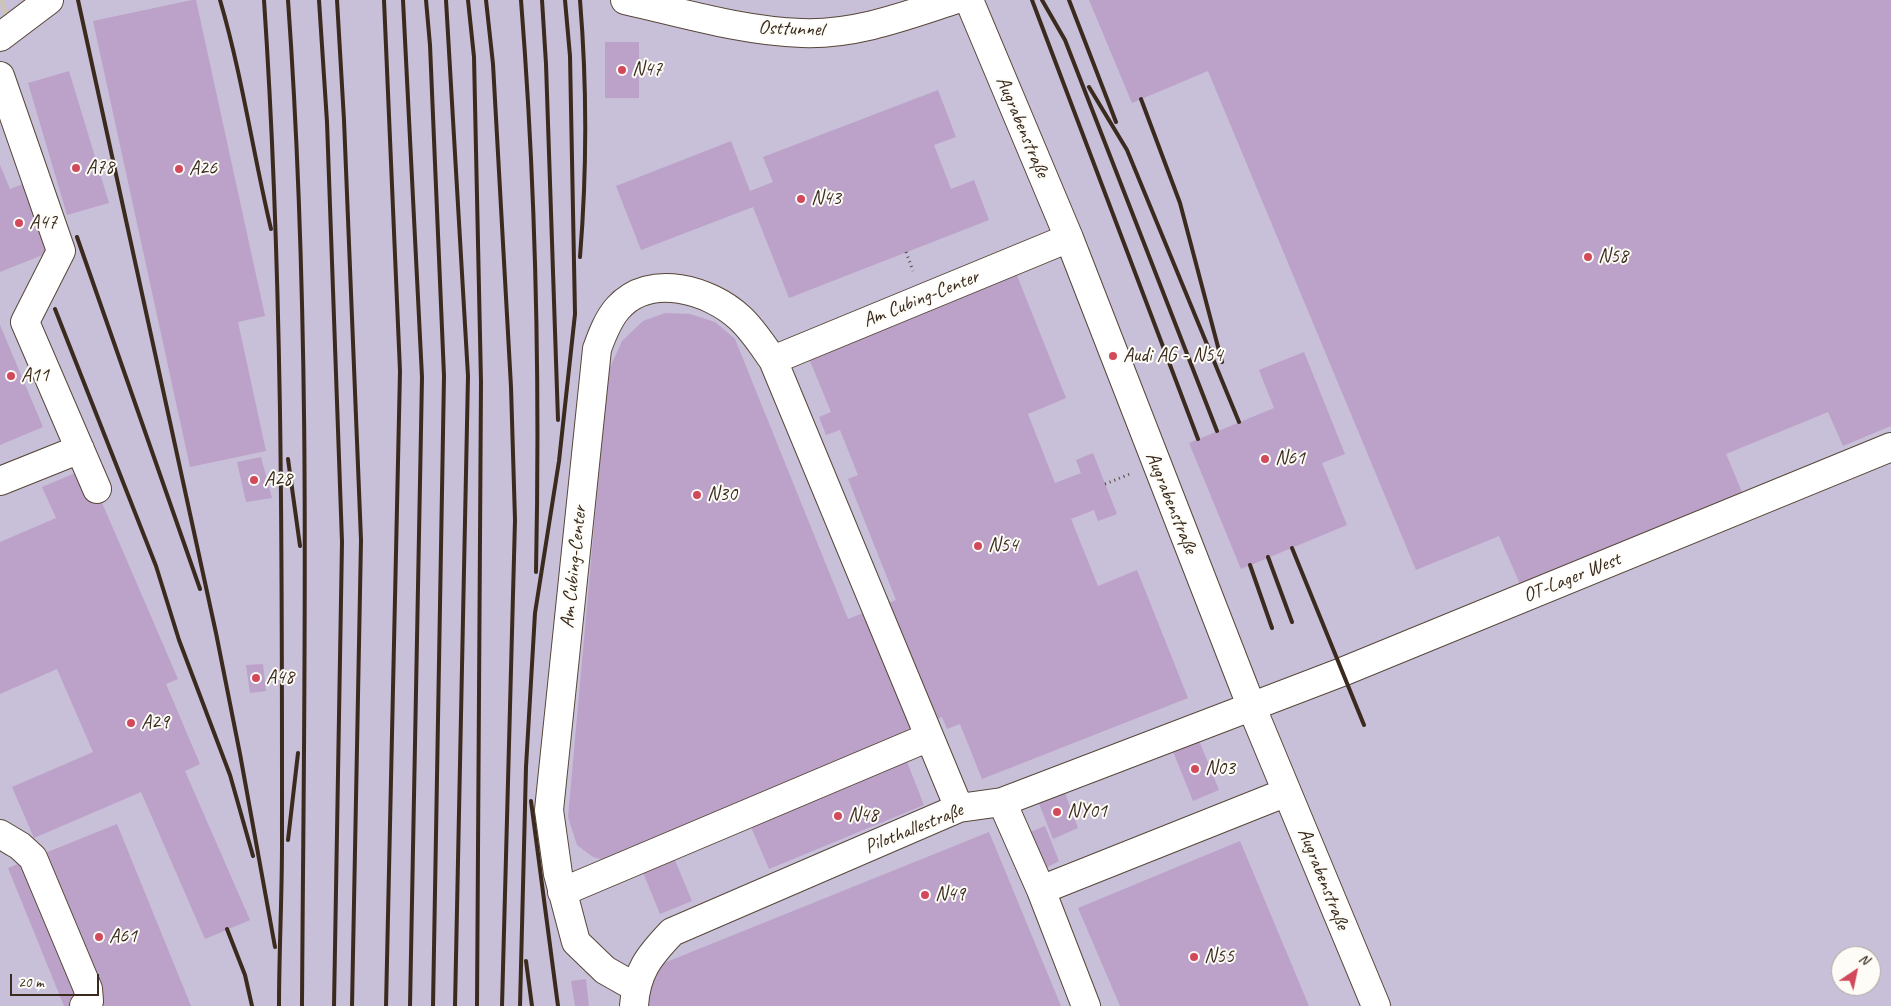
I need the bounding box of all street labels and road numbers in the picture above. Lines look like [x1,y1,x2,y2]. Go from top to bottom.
street label: Osttunnel [758,16,824,42]
street label: Augrabenstraße [990,73,1054,181]
street label: Am Cubing-Center [860,265,982,333]
street label: Augrabenstraße [1140,449,1202,557]
street label: Am Cubing-Center [556,505,592,629]
street label: OT-Lager West [1520,548,1624,608]
street label: Pilothallestraße [861,798,967,860]
street label: Augrabenstraße [1292,825,1354,933]

